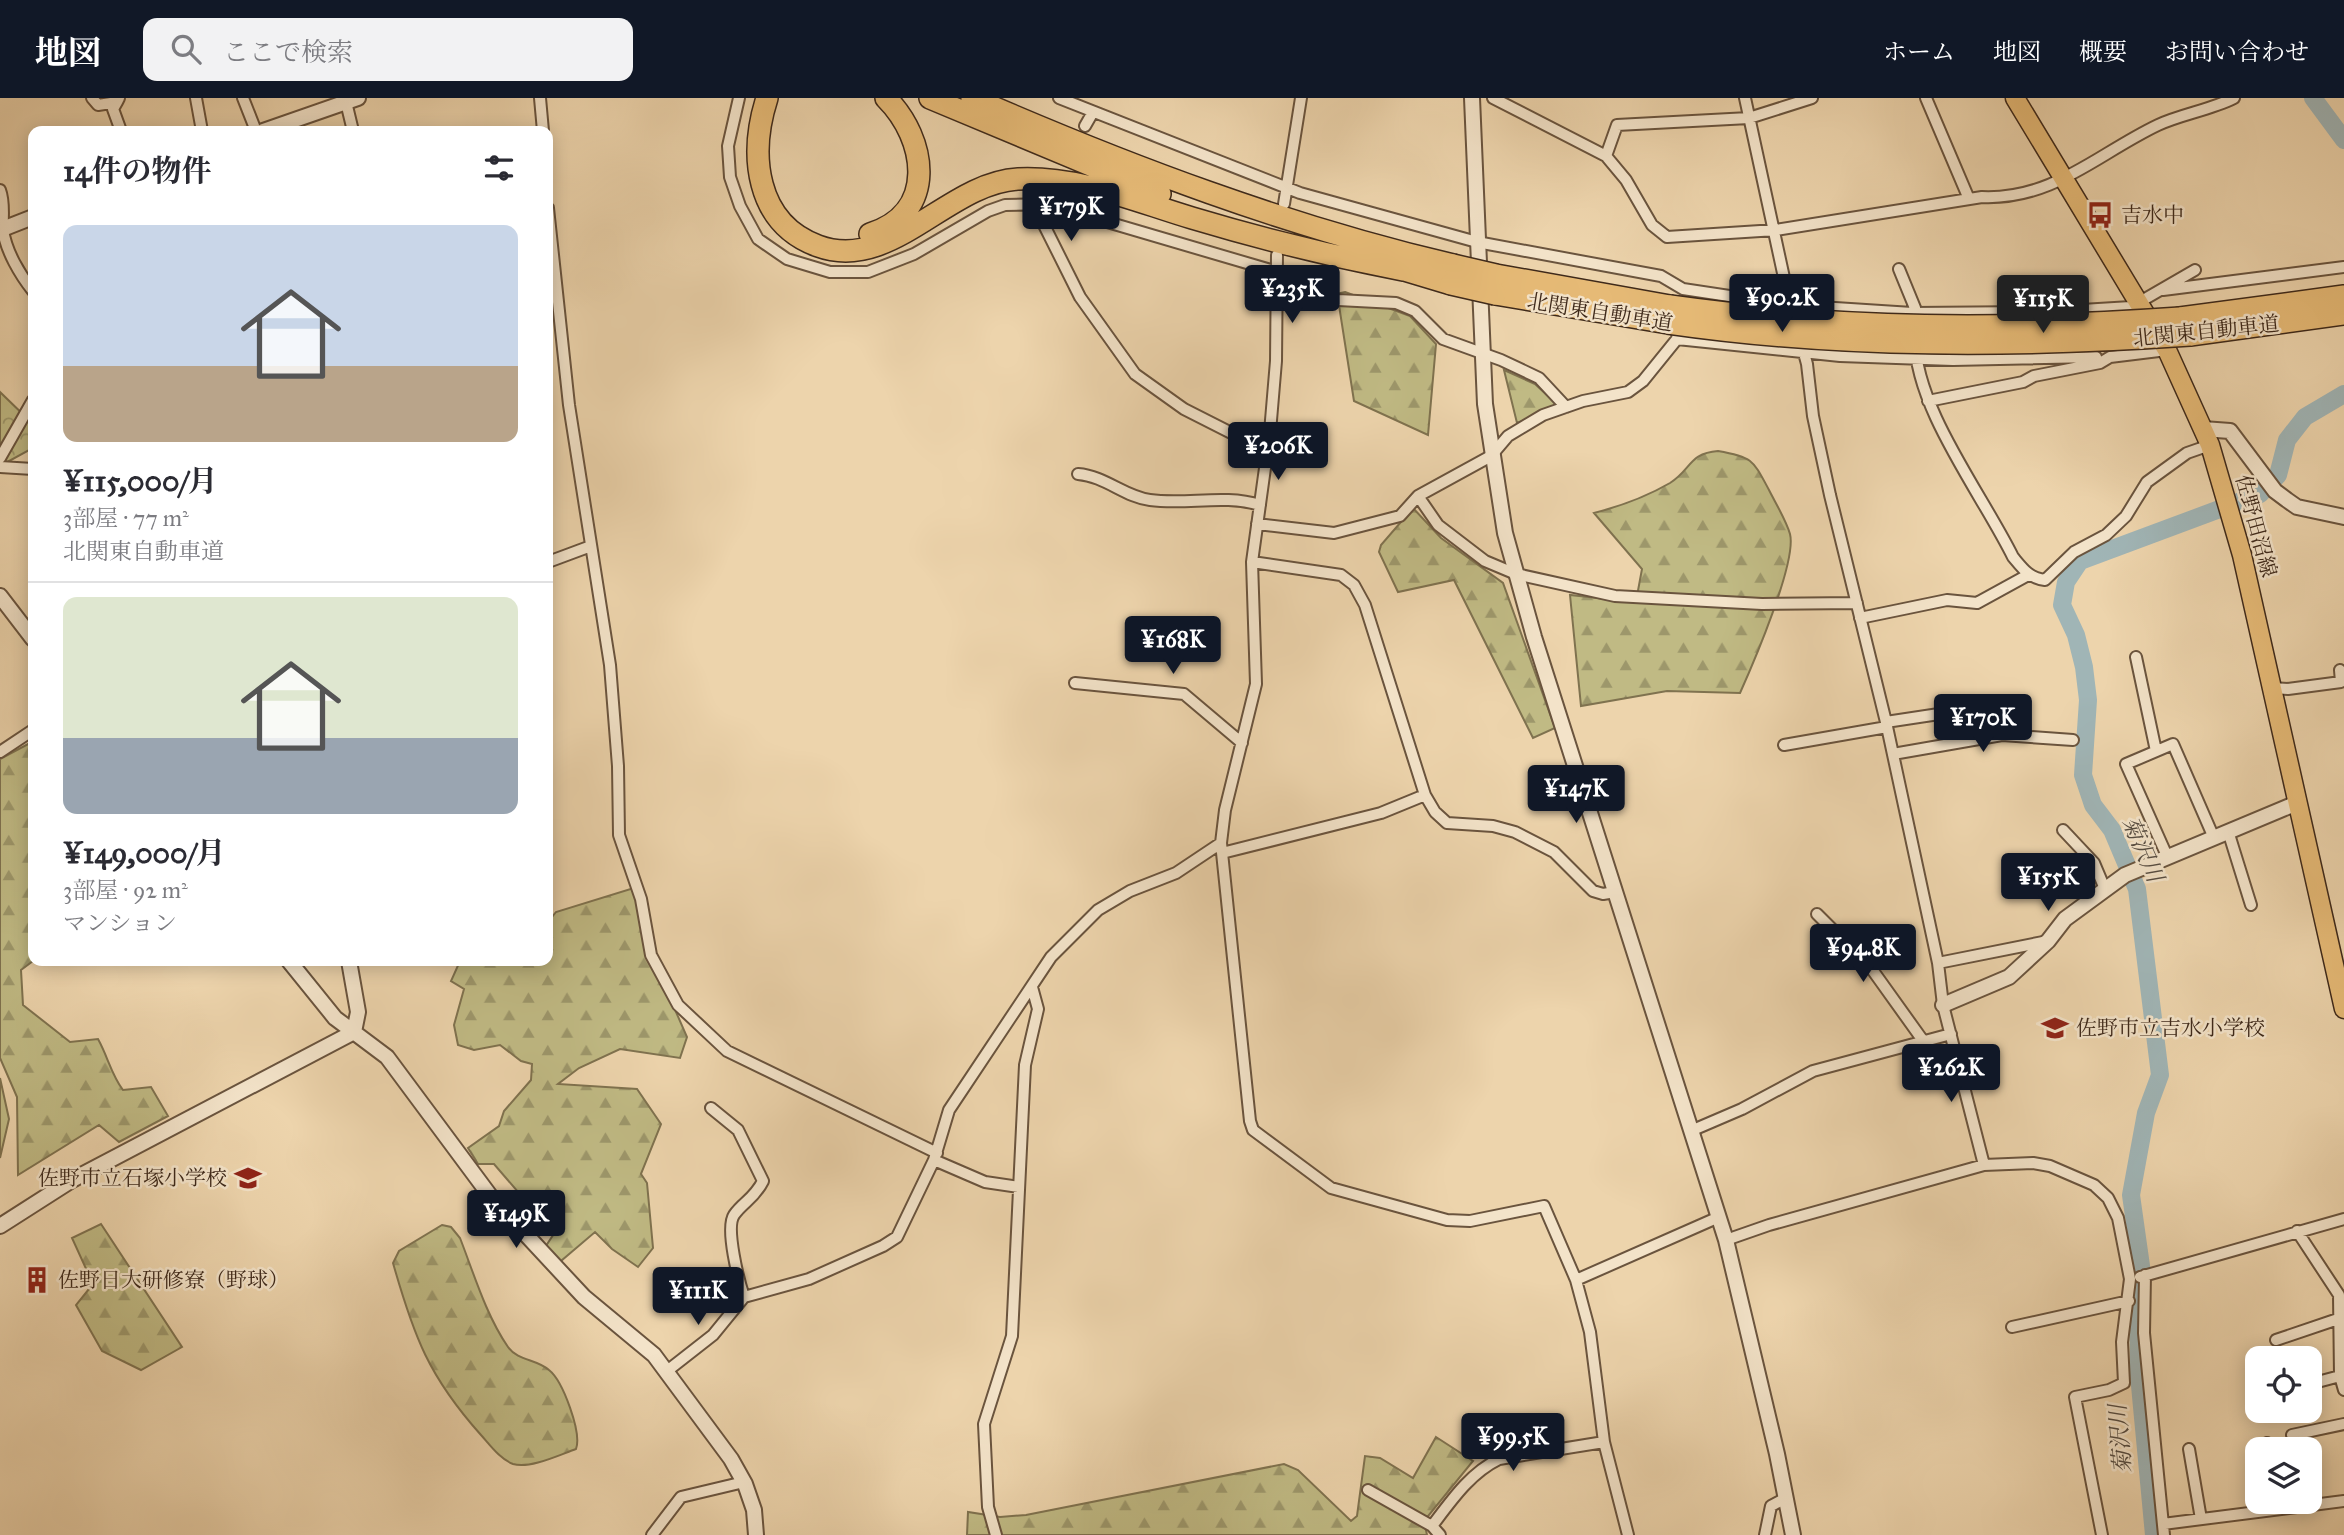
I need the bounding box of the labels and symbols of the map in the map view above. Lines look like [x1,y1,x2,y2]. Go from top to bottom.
pin: ¥179K [1022,184,1120,243]
bus stop icon: 吉水中 [2085,200,2115,230]
place label: 吉水中 [2121,202,2184,228]
pin: ¥235K [1243,266,1341,325]
pin: ¥90.2K [1725,274,1839,334]
pin: ¥115K [1994,275,2092,335]
street label: 北関東自動車道 [1525,288,1675,336]
street label: 北関東自動車道 [2132,310,2280,352]
pin: ¥206K [1229,422,1327,482]
street label: 佐野田沼線 [2230,472,2282,580]
pin: ¥168K [1124,616,1222,676]
pin: ¥170K [1934,694,2032,754]
pin: ¥147K [1527,766,1625,825]
water label: 菊沢川 [2116,812,2171,889]
pin: ¥155K [1999,854,2097,913]
pin: ¥94.8K [1806,924,1920,984]
school or university icon: 佐野市立吉水小学校 [2040,1013,2070,1043]
place label: 佐野市立吉水小学校 [2076,1015,2265,1041]
pin: ¥262K [1902,1044,2000,1104]
school or university icon: 佐野市立石塚小学校 [233,1163,263,1193]
place label: 佐野市立石塚小学校 [38,1165,227,1191]
pin: ¥149K [467,1190,565,1250]
building icon: 佐野日大研修寮（野球） [22,1265,52,1295]
place label: 佐野日大研修寮（野球） [58,1267,289,1293]
pin: ¥111K [649,1268,747,1327]
water label: 菊沢川 [2103,1400,2137,1475]
pin: ¥99.5K [1456,1414,1570,1473]

